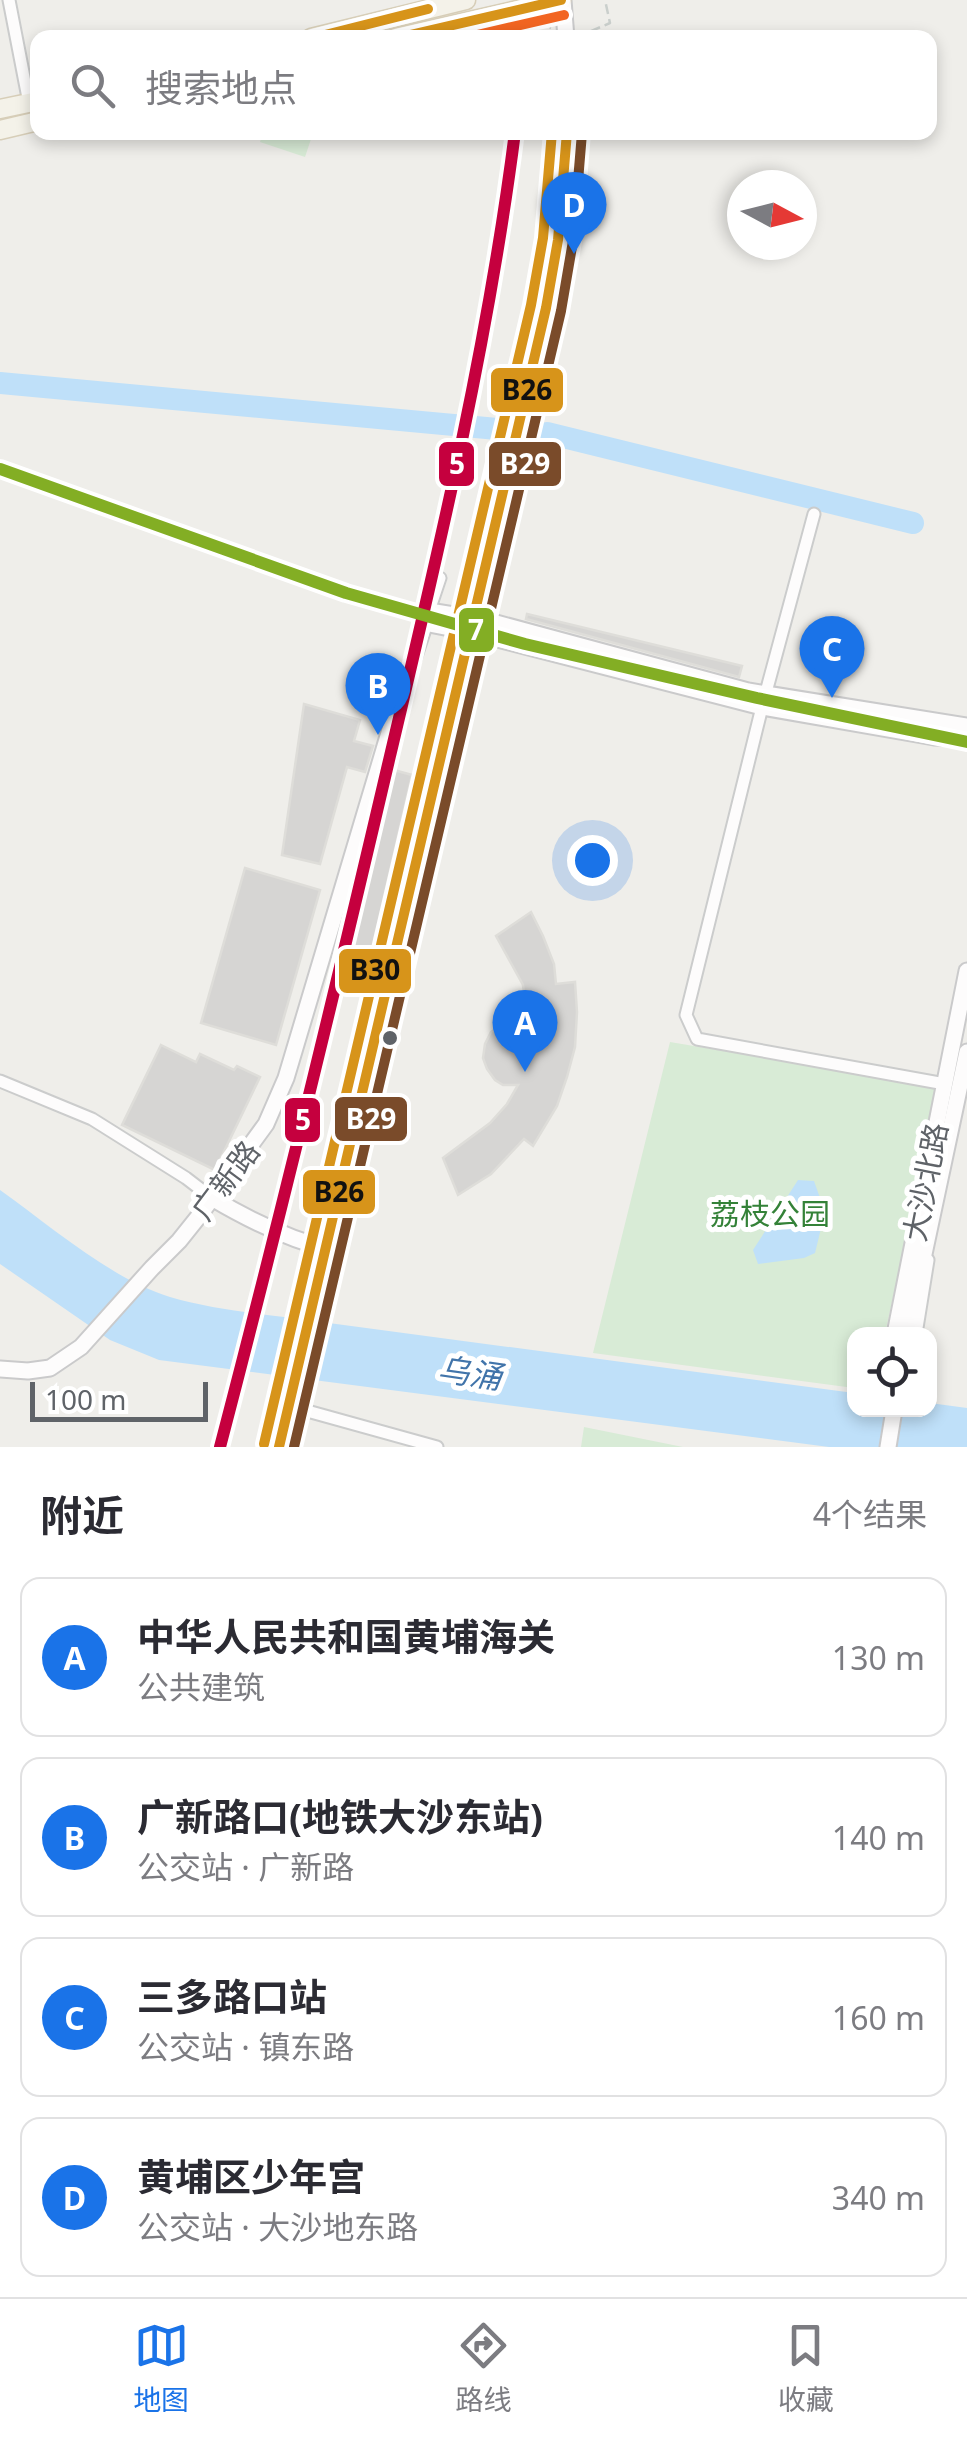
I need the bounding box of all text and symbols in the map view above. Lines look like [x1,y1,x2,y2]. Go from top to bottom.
search box [30,30,937,140]
icon: search [65,58,120,113]
text: 搜索地点 [145,61,297,113]
north arrow [727,170,817,260]
pin: D [542,172,606,254]
line badge: B26 [489,366,565,414]
text: B26 [502,370,552,408]
line badge: 5 [437,440,476,488]
line badge: B29 [487,440,563,488]
text: 5 [449,444,465,482]
text: B29 [500,444,550,482]
line badge: 7 [457,606,496,654]
text: 7 [468,610,484,648]
pin: C [800,616,864,698]
pin: B [346,652,410,735]
your location [567,835,618,886]
line badge: B30 [337,947,413,995]
text: B30 [350,950,400,988]
pin: A [492,990,558,1072]
unlabelled marker [380,1028,400,1048]
line badge: B29 [333,1095,409,1143]
line badge: 5 [283,1096,322,1144]
text: B29 [346,1099,396,1137]
text: 5 [295,1100,311,1138]
street label: 大沙北路 [893,1119,957,1245]
street label: 广新路 [182,1132,268,1228]
line badge: B26 [301,1168,377,1216]
text: B26 [314,1172,364,1210]
park label: 荔枝公园 [710,1193,830,1234]
map controls [847,1327,937,1417]
button: locate [847,1327,937,1417]
water label: 乌涌 [435,1346,508,1398]
scale bar [30,1377,208,1422]
text: 100 m [45,1380,127,1418]
text: 附近 [40,1486,124,1543]
text: 4个结果 [813,1492,927,1535]
text: 中华人民共和国黄埔海关 [137,1610,555,1662]
text: A [63,1636,86,1679]
text: 130 m [832,1636,925,1679]
text: 公共建筑 [137,1665,265,1708]
text: 广新路口(地铁大沙东站) [137,1790,543,1842]
text: B [64,1816,85,1859]
text: 140 m [832,1816,925,1859]
text: 公交站 · 广新路 [137,1845,354,1888]
text: 三多路口站 [137,1970,327,2022]
text: C [64,1996,85,2039]
text: 160 m [832,1996,925,2039]
text: 公交站 · 镇东路 [137,2025,354,2068]
text: 黄埔区少年宫 [137,2150,365,2202]
text: D [63,2176,86,2219]
text: 340 m [832,2176,925,2219]
text: 公交站 · 大沙地东路 [137,2205,418,2248]
tab: 地图 [133,2318,189,2418]
tab: 路线 [455,2318,512,2418]
tab: 收藏 [778,2318,834,2418]

